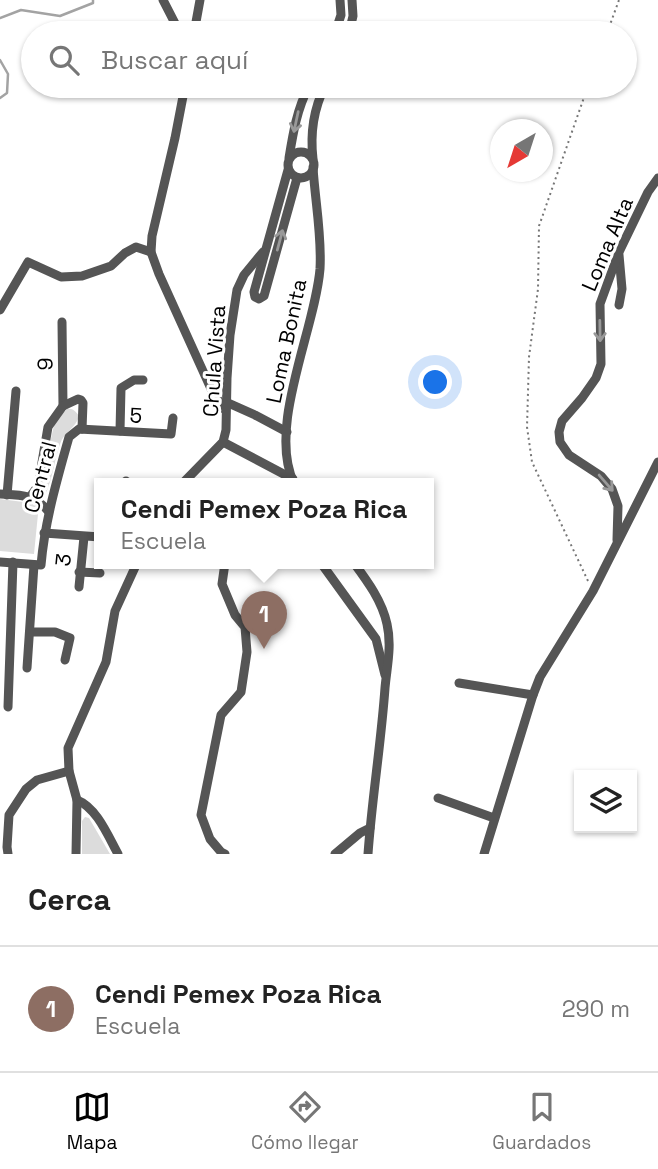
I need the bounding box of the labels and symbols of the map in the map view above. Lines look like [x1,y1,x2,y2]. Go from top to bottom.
one-way arrow [288,111,301,133]
north arrow [490,119,553,182]
street label: Loma Alta [575,193,639,295]
one-way arrow [274,230,287,252]
street label: Loma Bonita [260,276,312,406]
street label: Chula Vista [197,304,231,418]
one-way arrow [593,319,607,342]
street label: 9 [31,357,59,371]
your location [418,365,452,399]
street label: 5 [129,401,143,429]
street label: Central [18,438,62,516]
one-way arrow [598,474,614,492]
street label: 3 [49,552,77,568]
pin: 1 [241,591,287,649]

